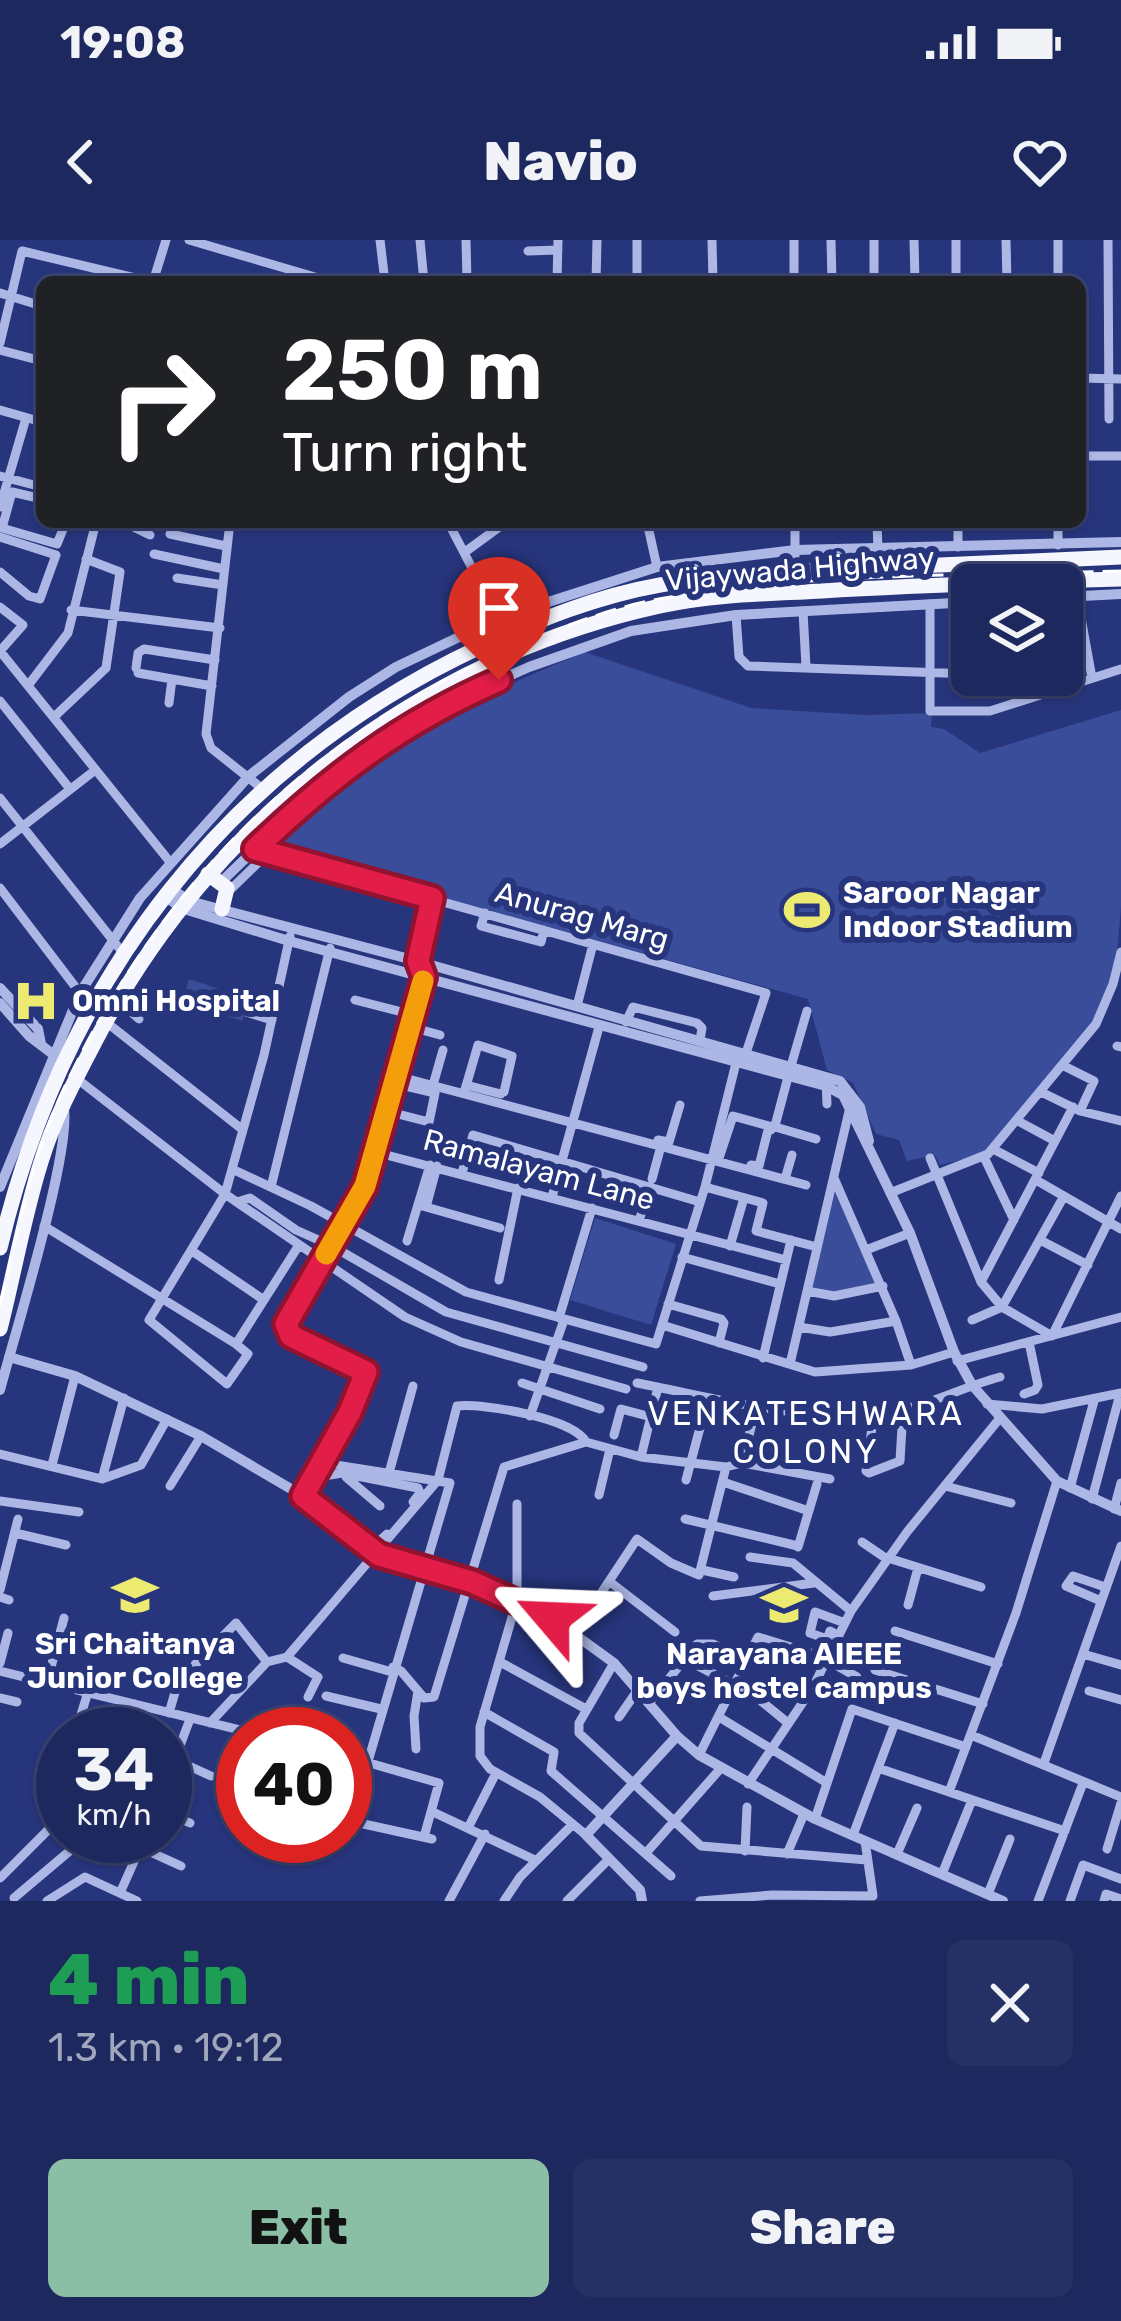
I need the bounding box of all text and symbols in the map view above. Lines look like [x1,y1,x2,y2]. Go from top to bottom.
text: 19:08 [60,16,185,69]
icon: back [48,129,114,195]
icon: heart [1007,129,1073,195]
text: Navio [483,130,638,194]
text: 250 m [282,320,543,420]
icon: right [84,324,240,480]
text: Turn right [282,421,527,485]
street label: Vijaywada Highway [664,539,936,599]
pin [448,557,550,680]
map controls [951,564,1083,696]
button: layers [951,564,1083,696]
icon: arrive [466,575,532,641]
street label: Anurag Marg [491,874,673,958]
place label: Saroor Nagar Indoor Stadium [843,875,1073,945]
sports icon: Saroor Nagar Indoor Stadium [782,885,832,935]
hospital icon: Omni Hospital [11,976,61,1026]
place label: Omni Hospital [72,983,280,1019]
street label: Ramalayam Lane [419,1122,659,1218]
district label: VENKATESHWARA COLONY [647,1394,965,1471]
position arrow [489,1555,615,1681]
school or university icon: Sri Chaitanya Junior College [110,1570,160,1620]
school or university icon: Narayana AIEEE boys hostel campus [759,1580,809,1630]
place label: Sri Chaitanya Junior College [27,1626,243,1696]
place label: Narayana AIEEE boys hostel campus [636,1636,932,1706]
speed limit sign: 40 [216,1707,372,1863]
text: 34 [74,1734,154,1805]
text: km/h [77,1797,151,1833]
text: 4 min [48,1937,249,2022]
button: close [947,1940,1073,2066]
text: 1.3 km · 19:12 [48,2025,284,2071]
button: Exit [48,2159,549,2297]
button: Share [573,2159,1073,2297]

